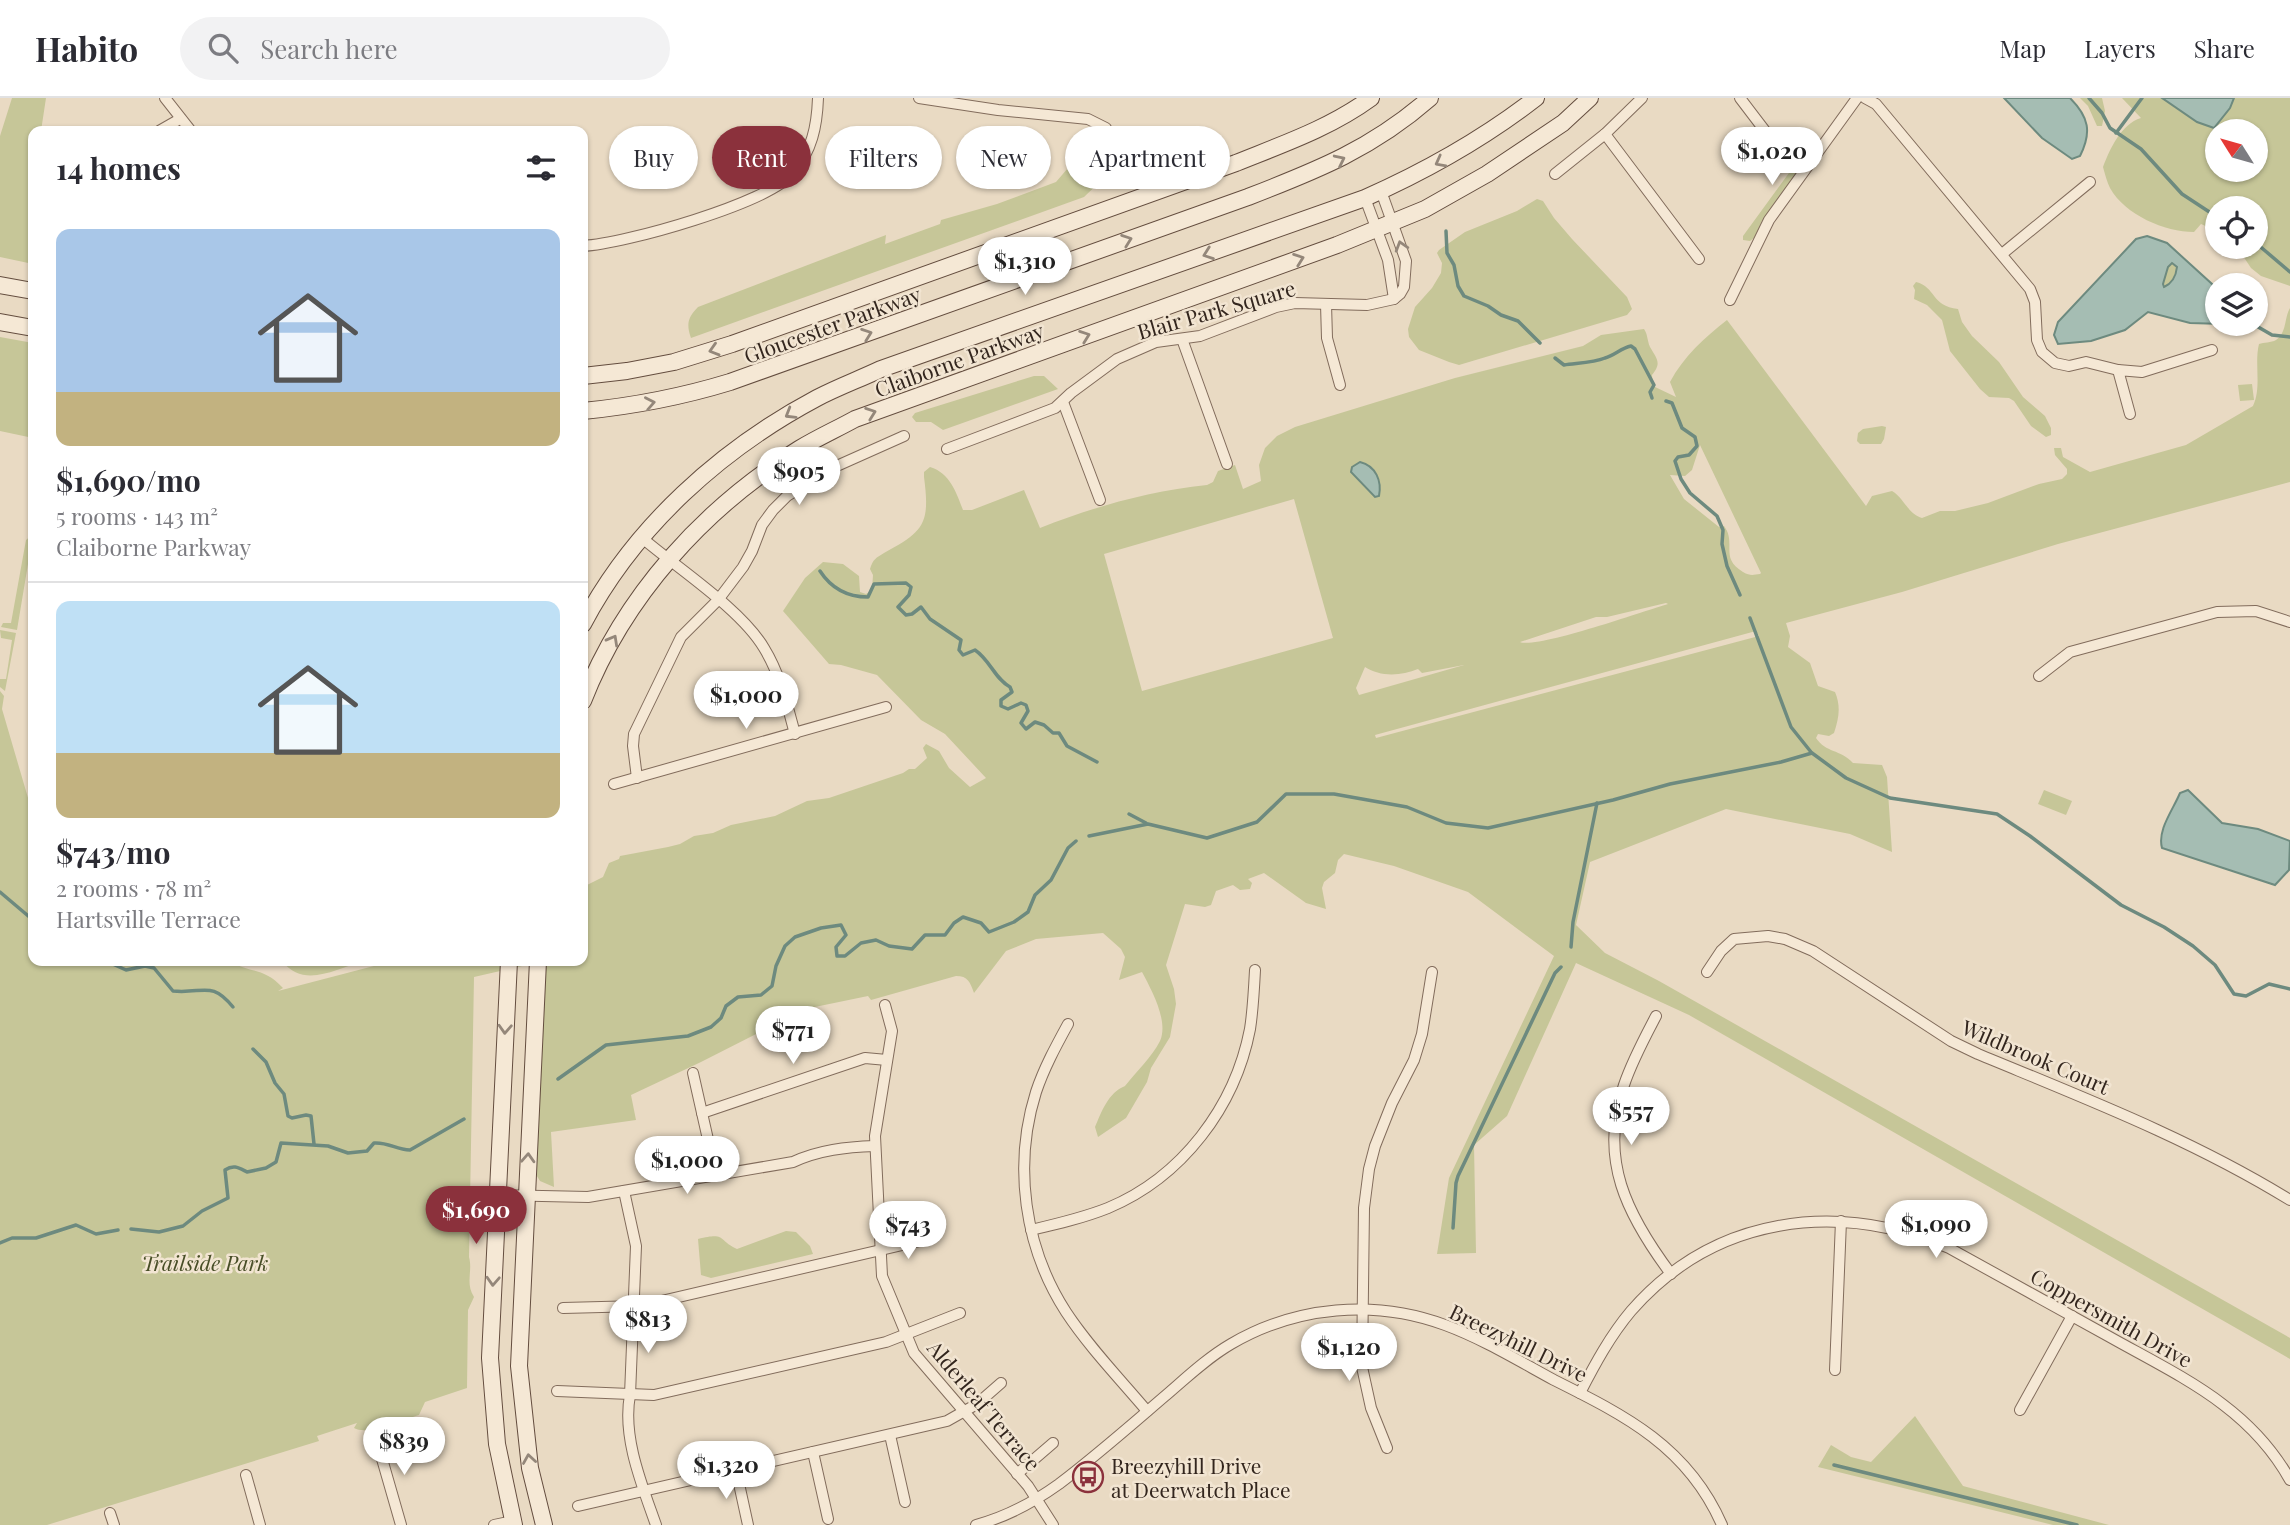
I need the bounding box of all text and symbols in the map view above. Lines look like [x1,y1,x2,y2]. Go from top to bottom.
search box [180,17,670,80]
text: Habito [35,26,138,70]
icon: search [204,29,242,67]
text: Search here [260,31,398,66]
text: Map [2000,32,2046,64]
text: Layers [2084,32,2156,64]
text: Share [2194,32,2255,64]
north arrow [2205,119,2268,182]
map controls [2205,119,2268,336]
chip: Buy [609,126,698,189]
chip: Rent [712,126,811,189]
chip: Filters [825,126,942,189]
chip: New [956,126,1051,189]
chip: Apartment [1065,126,1230,189]
pin: $1,020 [1715,127,1829,187]
text: $1,020 [1737,134,1807,165]
text: 14 homes [56,148,181,188]
icon: filters [522,149,560,187]
one-way arrow [1333,154,1345,168]
one-way arrow [1435,154,1447,167]
button: locate [2205,196,2268,259]
one-way arrow [1121,234,1133,248]
pin: $1,310 [968,238,1082,297]
one-way arrow [1394,240,1409,252]
text: $1,310 [994,244,1056,275]
one-way arrow [1202,245,1214,259]
one-way arrow [1292,253,1304,267]
street label: Blair Park Square [1134,273,1298,345]
button: layers [2205,273,2268,336]
icon: home [245,275,371,401]
street label: Gloucester Parkway [740,279,925,369]
street label: Claiborne Parkway [870,315,1048,403]
one-way arrow [860,328,872,342]
one-way arrow [1078,330,1090,344]
one-way arrow [708,341,720,356]
one-way arrow [645,396,656,411]
one-way arrow [785,405,798,418]
one-way arrow [864,407,876,421]
pin: $905 [758,448,840,507]
text: $905 [773,454,825,485]
text: $1,690/mo [56,460,201,500]
text: 5 rooms · 143 m² [56,500,218,531]
text: Claiborne Parkway [56,531,251,562]
one-way arrow [605,635,619,648]
icon: home [245,647,371,773]
pin: $1,000 [689,672,803,731]
text: $1,000 [710,678,782,709]
text: $743/mo [56,832,170,872]
text: 2 rooms · 78 m² [56,872,211,903]
text: Hartsville Terrace [56,903,241,934]
pin: $771 [752,1006,834,1066]
street label: Wildbrook Court [1957,1012,2115,1100]
text: $771 [772,1013,814,1044]
one-way arrow [498,1024,513,1035]
pin: $557 [1590,1088,1672,1147]
text: $557 [1609,1094,1653,1125]
pin: $1,000 [630,1136,744,1196]
text: $1,000 [651,1143,723,1174]
one-way arrow [521,1153,536,1164]
pin: $1,690 [419,1186,533,1246]
text: $1,690 [442,1193,510,1224]
pin: $1,090 [1879,1200,1993,1260]
pin: $743 [867,1202,949,1261]
text: $1,090 [1901,1207,1971,1238]
text: $743 [885,1208,931,1239]
park label: Trailside Park [142,1248,269,1276]
street label: Coppersmith Drive [2026,1261,2198,1373]
one-way arrow [485,1275,500,1286]
pin: $813 [607,1296,689,1355]
street label: Breezyhill Drive [1445,1296,1593,1388]
text: $813 [625,1302,671,1333]
pin: $1,120 [1292,1324,1406,1383]
text: $1,120 [1317,1330,1381,1361]
street label: Alderleaf Terrace [922,1333,1048,1476]
pin: $839 [363,1418,445,1477]
text: $839 [379,1424,429,1455]
pin: $1,320 [669,1442,783,1501]
text: $1,320 [693,1448,759,1479]
place label: Breezyhill Drive at Deerwatch Place [1111,1451,1291,1503]
one-way arrow [522,1453,537,1464]
bus stop icon: Breezyhill Drive at Deerwatch Place [1071,1460,1105,1494]

